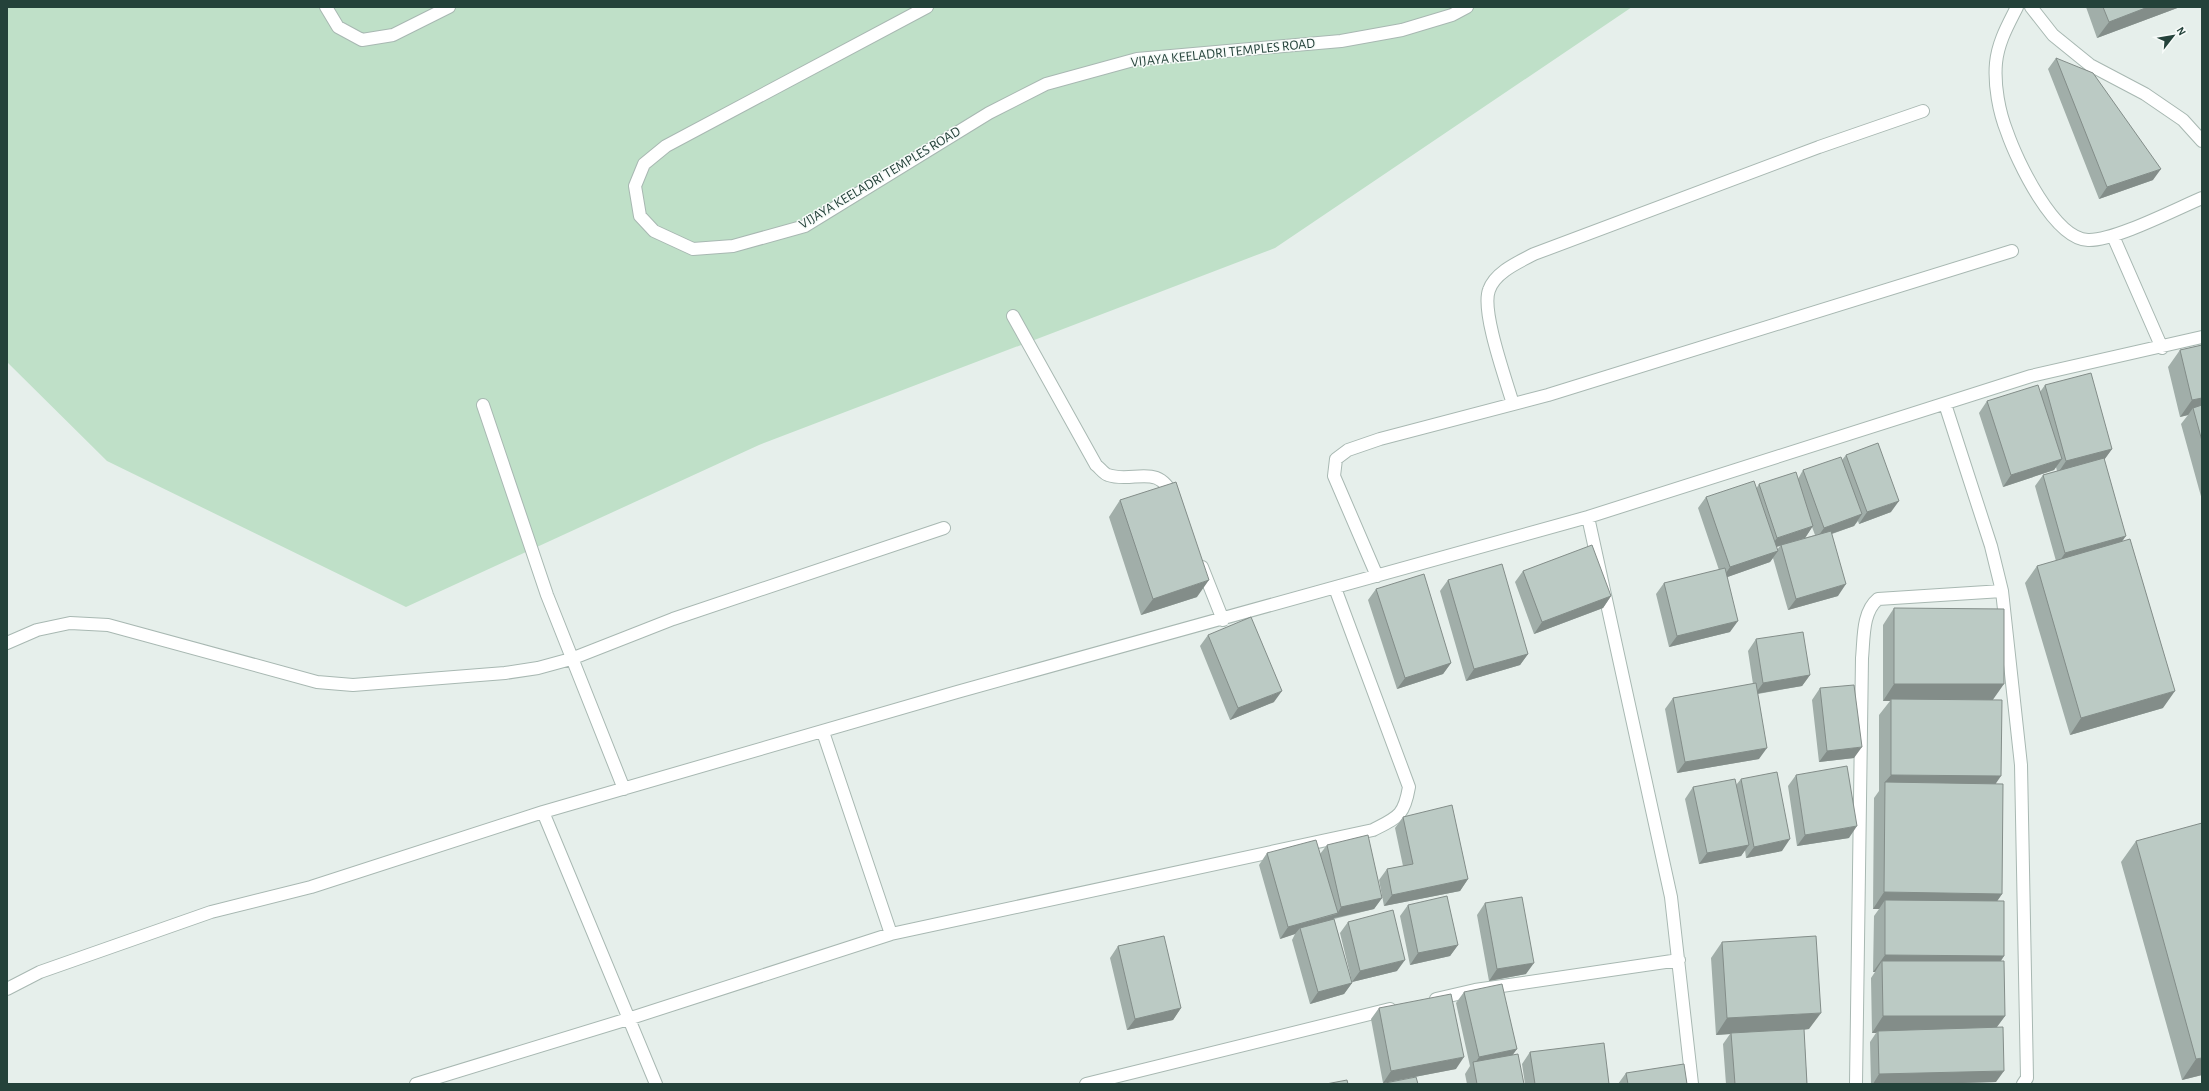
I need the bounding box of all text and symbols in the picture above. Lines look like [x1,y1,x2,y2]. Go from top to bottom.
north arrow [2153,16,2193,56]
text: N [2174,25,2188,37]
street label: VIJAYA KEELADRI TEMPLES ROAD [1130,36,1316,70]
street label: VIJAYA KEELADRI TEMPLES ROAD [797,124,963,232]

